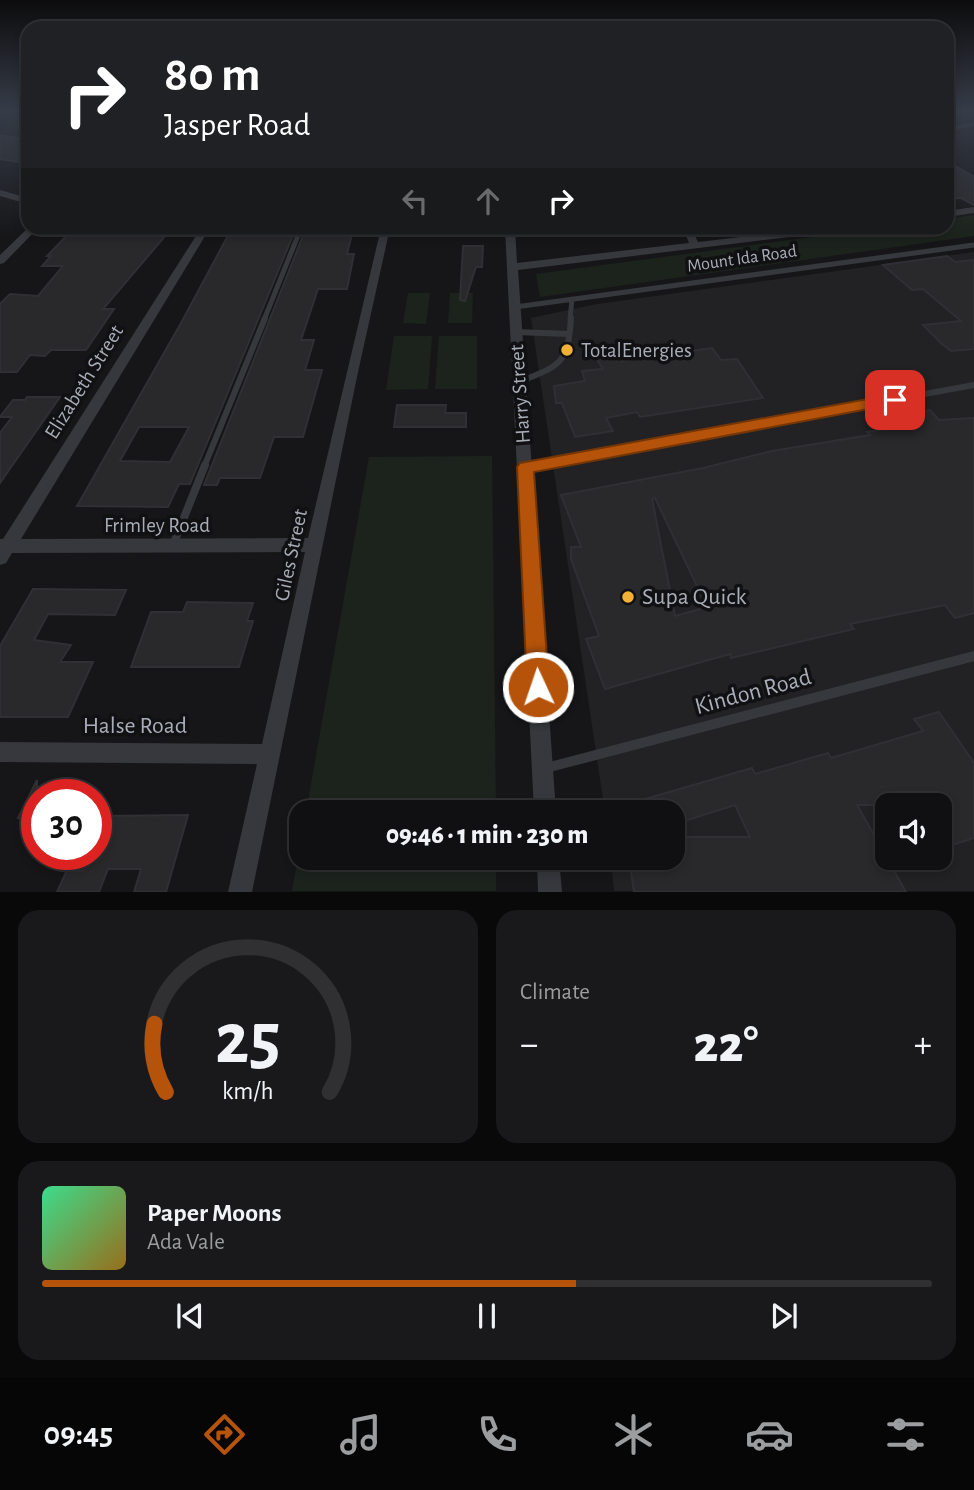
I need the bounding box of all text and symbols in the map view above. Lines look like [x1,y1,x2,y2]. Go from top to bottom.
icon: right [49,49,140,140]
text: 80 m [164,51,261,100]
text: Jasper Road [164,109,310,141]
icon: left [396,182,434,220]
icon: ahead [469,182,507,220]
icon: right [542,182,580,220]
street label: Mount Ida Road [686,242,798,276]
street label: Elizabeth Street [41,321,127,443]
place label: TotalEnergies [581,340,692,361]
marker: TotalEnergies [559,342,575,358]
street label: Harry Street [506,344,534,444]
pin [865,370,925,430]
icon: arrive [876,381,914,419]
street label: Giles Street [271,507,311,603]
street label: Frimley Road [104,515,210,536]
place label: Supa Quick [642,585,746,609]
marker: Supa Quick [620,589,636,605]
position arrow [501,650,575,724]
street label: Kindon Road [692,665,814,719]
street label: Halse Road [83,714,187,738]
speed limit sign: 30 [21,779,112,870]
map controls [875,793,952,870]
button: sound [875,793,952,870]
text: 09:46 · 1 min · 230 m [386,822,588,848]
text: Climate [520,981,590,1004]
text: 25 [215,1005,281,1078]
text: 22° [693,1019,759,1071]
text: − [520,1026,538,1064]
text: + [914,1026,932,1064]
text: km/h [222,1079,274,1104]
text: Paper Moons [147,1200,282,1226]
text: Ada Vale [147,1231,225,1254]
icon: previous [171,1297,209,1335]
icon: pause [468,1297,506,1335]
icon: next [765,1297,803,1335]
icon: directions [200,1410,249,1459]
icon: music [336,1410,385,1459]
icon: phone [473,1410,522,1459]
icon: climate [609,1410,658,1459]
icon: car [745,1410,794,1459]
icon: filters [881,1410,930,1459]
text: 09:45 [44,1418,113,1450]

